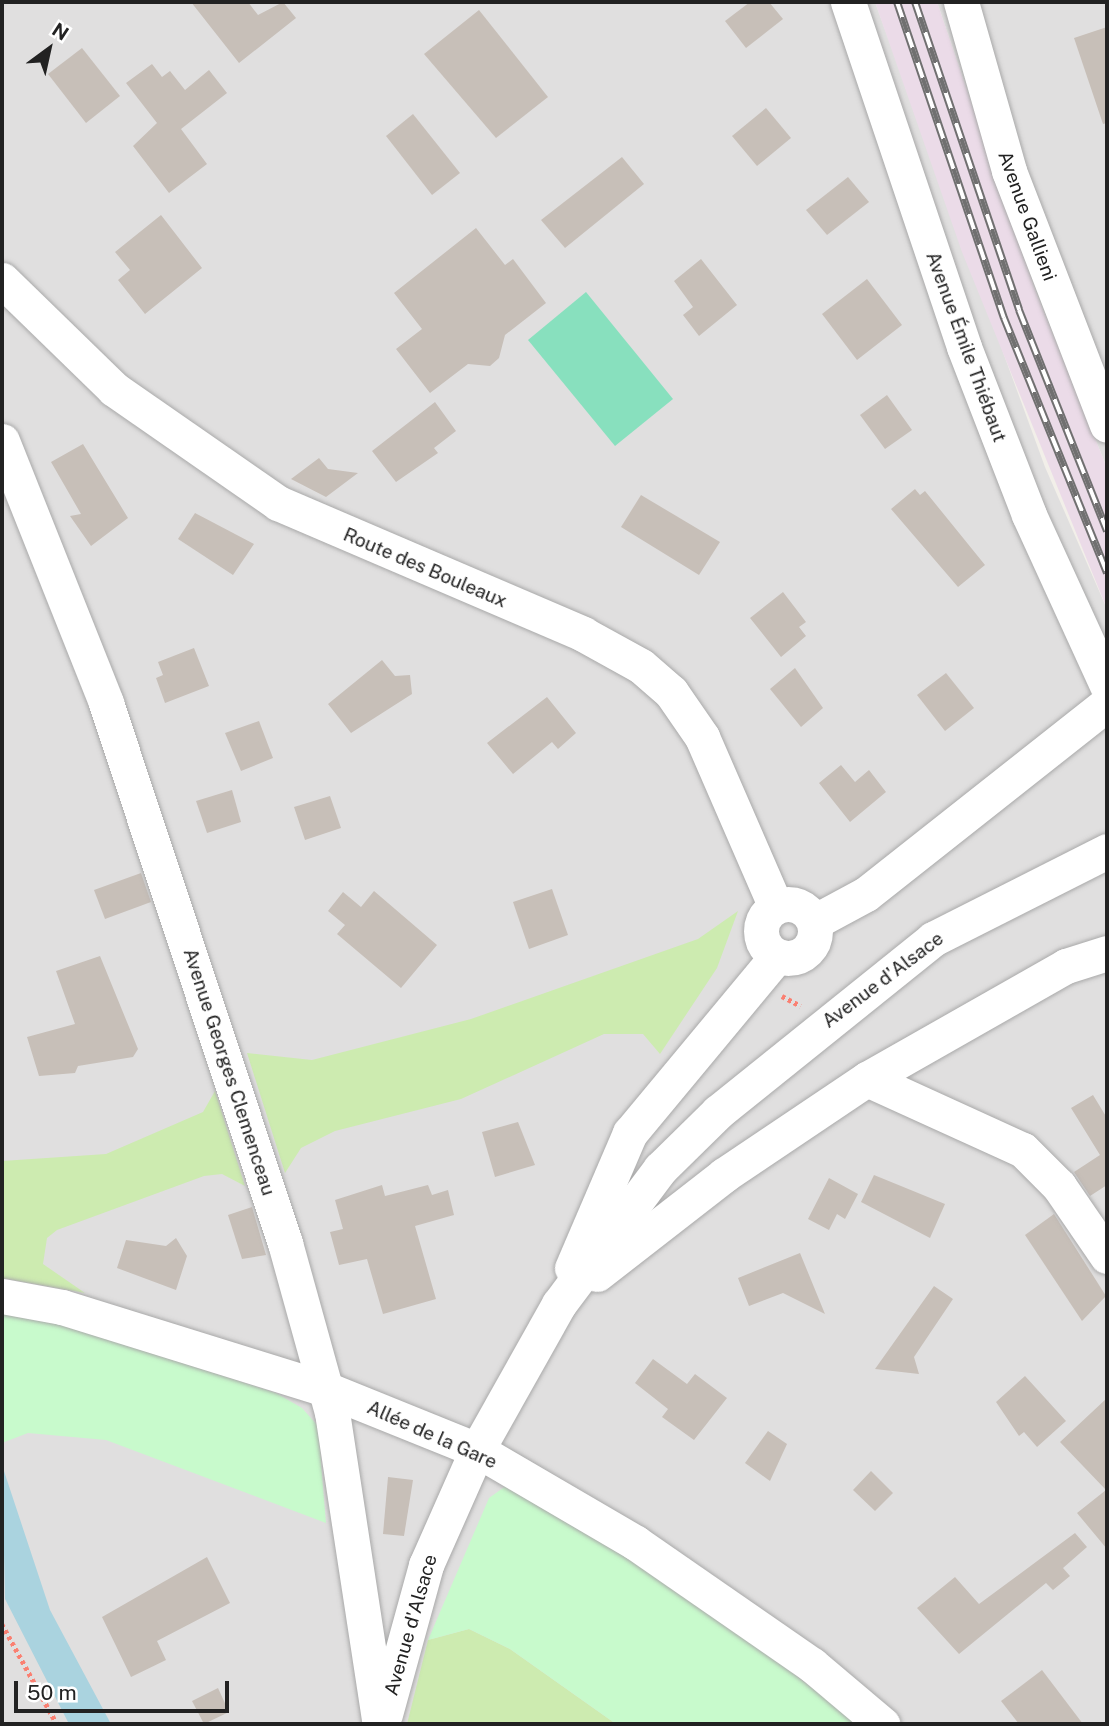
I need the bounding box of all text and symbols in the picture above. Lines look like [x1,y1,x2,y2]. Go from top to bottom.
north arrow [14,14,84,84]
text: N [48,18,73,45]
street label: Avenue Gallieni [993,148,1061,284]
street label: Avenue Émile Thiébaut [921,249,1011,445]
street label: Route des Bouleaux [340,523,510,613]
street label: Avenue d'Alsace [818,927,948,1033]
street label: Avenue Georges Clemenceau [178,946,280,1198]
street label: Allée de la Gare [363,1396,501,1474]
street label: Avenue d'Alsace [380,1552,442,1698]
scale bar [18,1666,233,1710]
text: 50 m [27,1680,77,1705]

